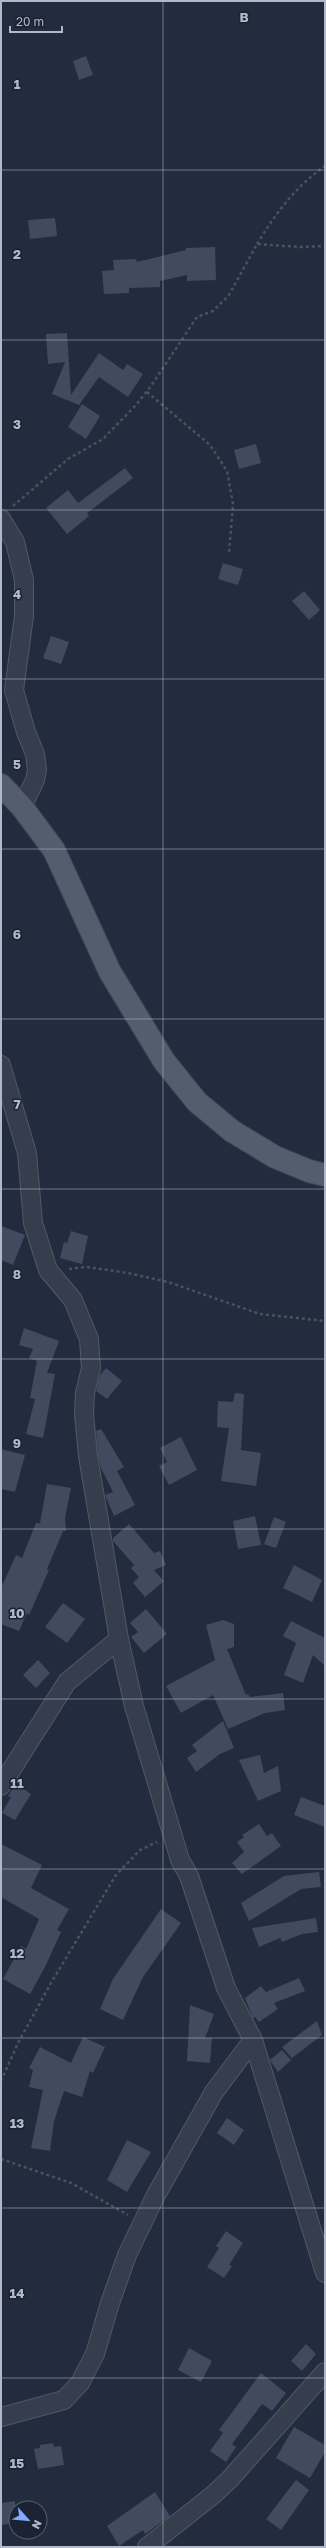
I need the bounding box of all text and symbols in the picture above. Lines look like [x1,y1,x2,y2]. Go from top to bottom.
scale bar [10,8,62,34]
text: B [239,9,249,25]
text: 20 m [16,14,44,29]
text: 1 [14,76,21,92]
text: 2 [13,246,21,262]
text: 3 [13,416,21,432]
text: 4 [13,586,21,602]
text: 5 [13,756,21,772]
text: 6 [13,926,21,942]
text: 7 [13,1096,21,1112]
text: 8 [13,1266,21,1282]
text: 9 [13,1435,21,1451]
text: 10 [9,1605,25,1621]
text: 11 [10,1775,24,1791]
text: 12 [10,1945,24,1961]
text: 13 [10,2115,24,2131]
text: 14 [10,2285,24,2301]
text: 15 [10,2455,24,2471]
north arrow [8,2500,48,2540]
text: N [30,2518,45,2531]

